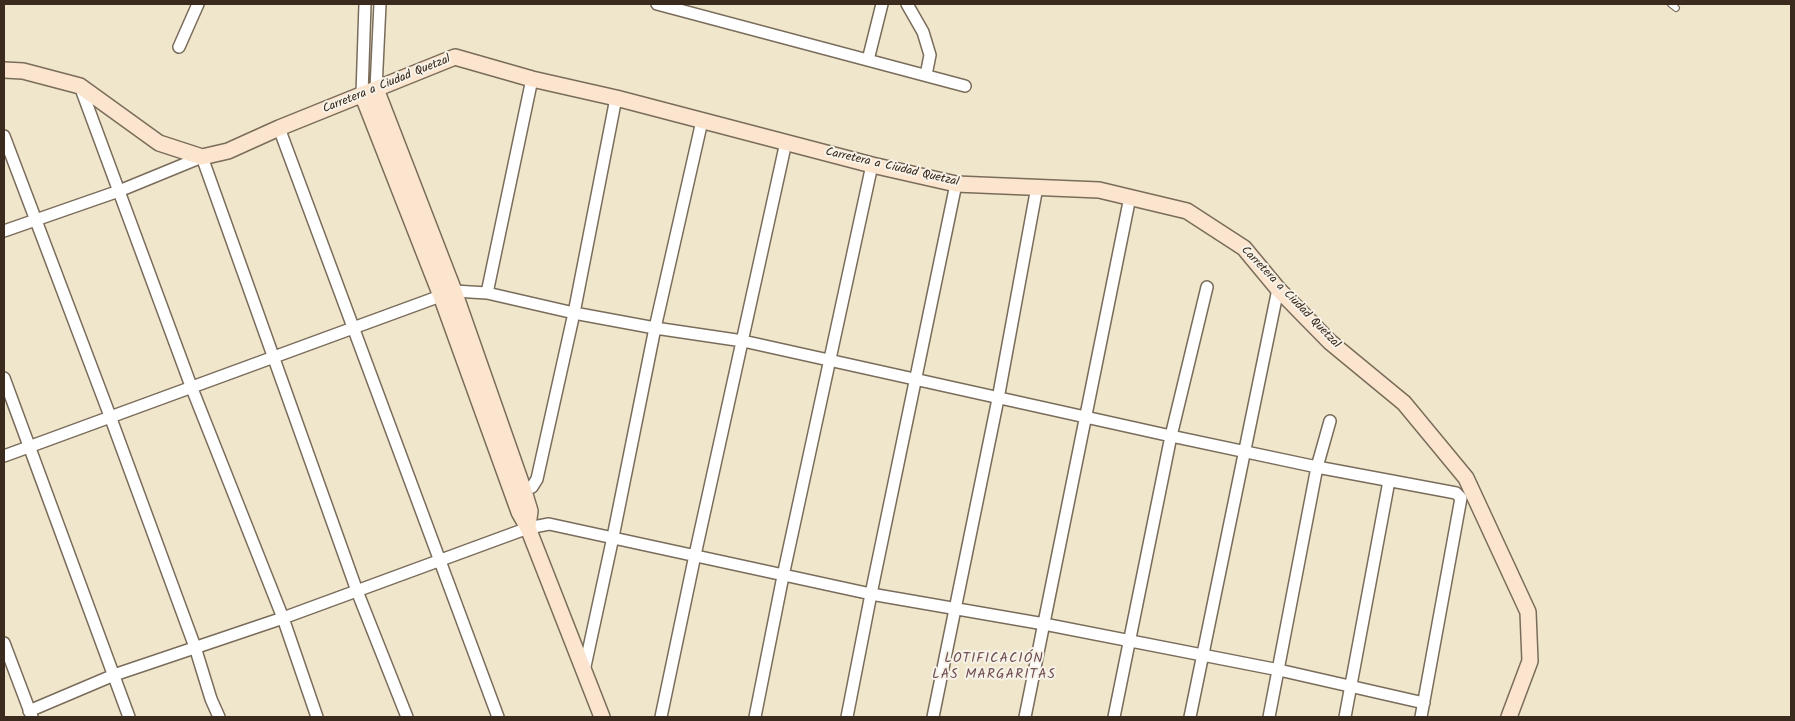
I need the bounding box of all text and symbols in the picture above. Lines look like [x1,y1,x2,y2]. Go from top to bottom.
street label: Carretera a Ciudad Quetzal [321,53,453,117]
street label: Carretera a Ciudad Quetzal [824,146,960,190]
street label: Carretera a Ciudad Quetzal [1237,244,1343,352]
district label: LOTIFICACIÓN LAS MARGARITAS [930,652,1058,684]

